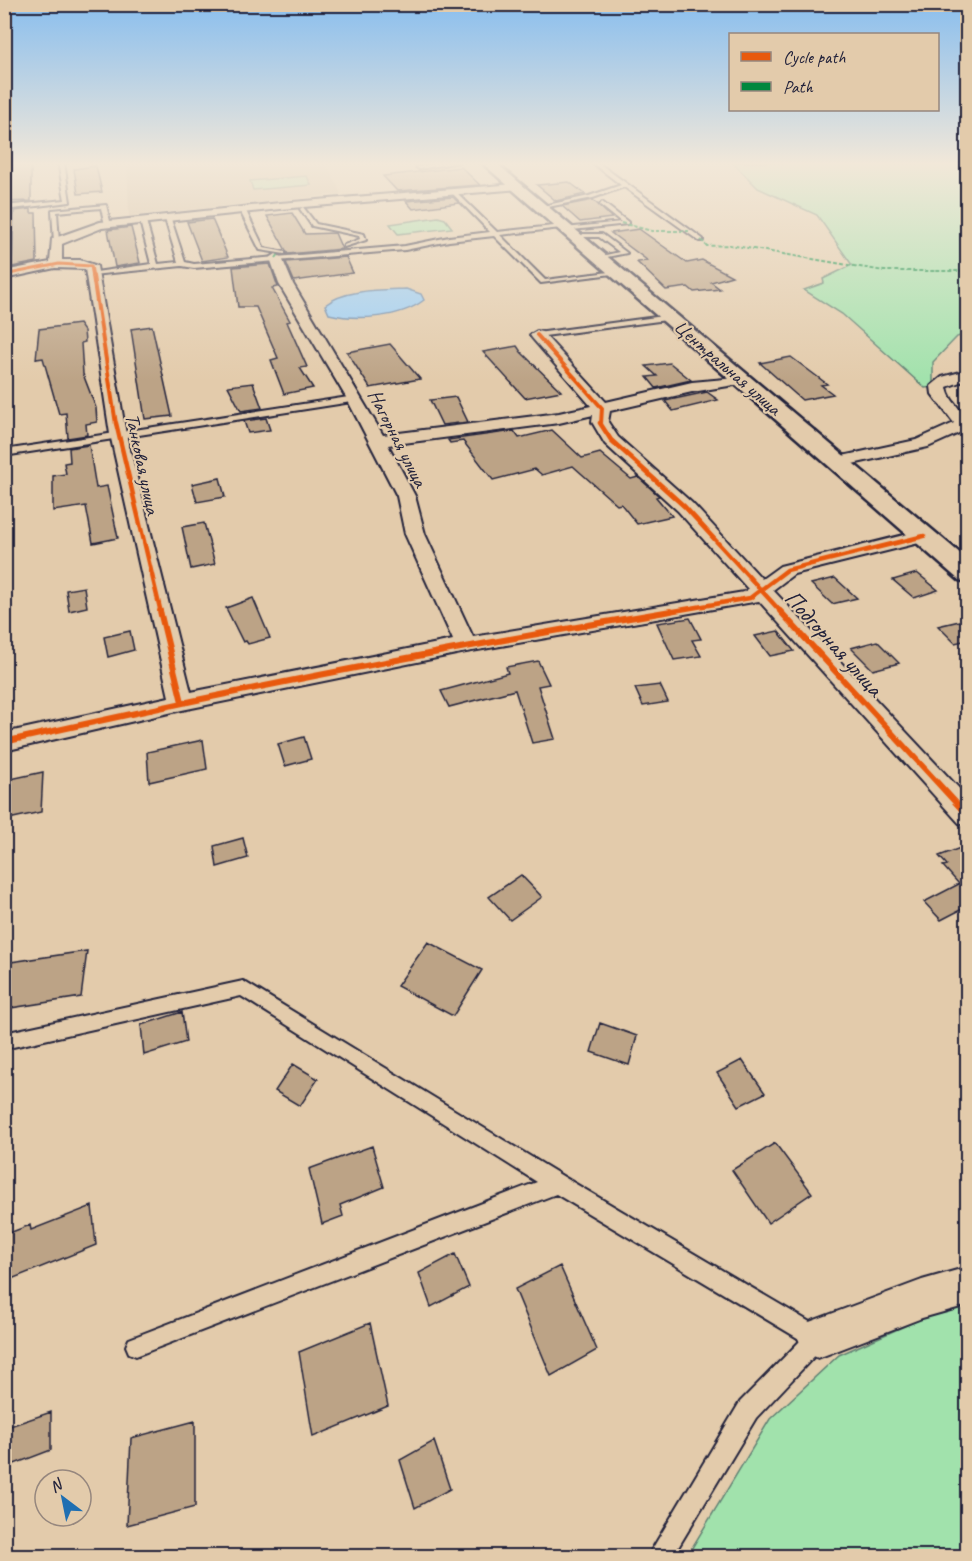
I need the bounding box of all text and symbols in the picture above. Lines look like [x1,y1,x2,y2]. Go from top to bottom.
legend [729,33,939,111]
text: Cycle path [783,46,846,68]
text: Path [783,76,813,98]
street label: Центральная улица [669,314,787,422]
street label: Нагорная улица [362,385,433,492]
street label: Танковая улица [120,411,166,518]
street label: Подгорная улица [778,583,891,704]
north arrow [33,1468,93,1528]
text: N [46,1473,68,1497]

